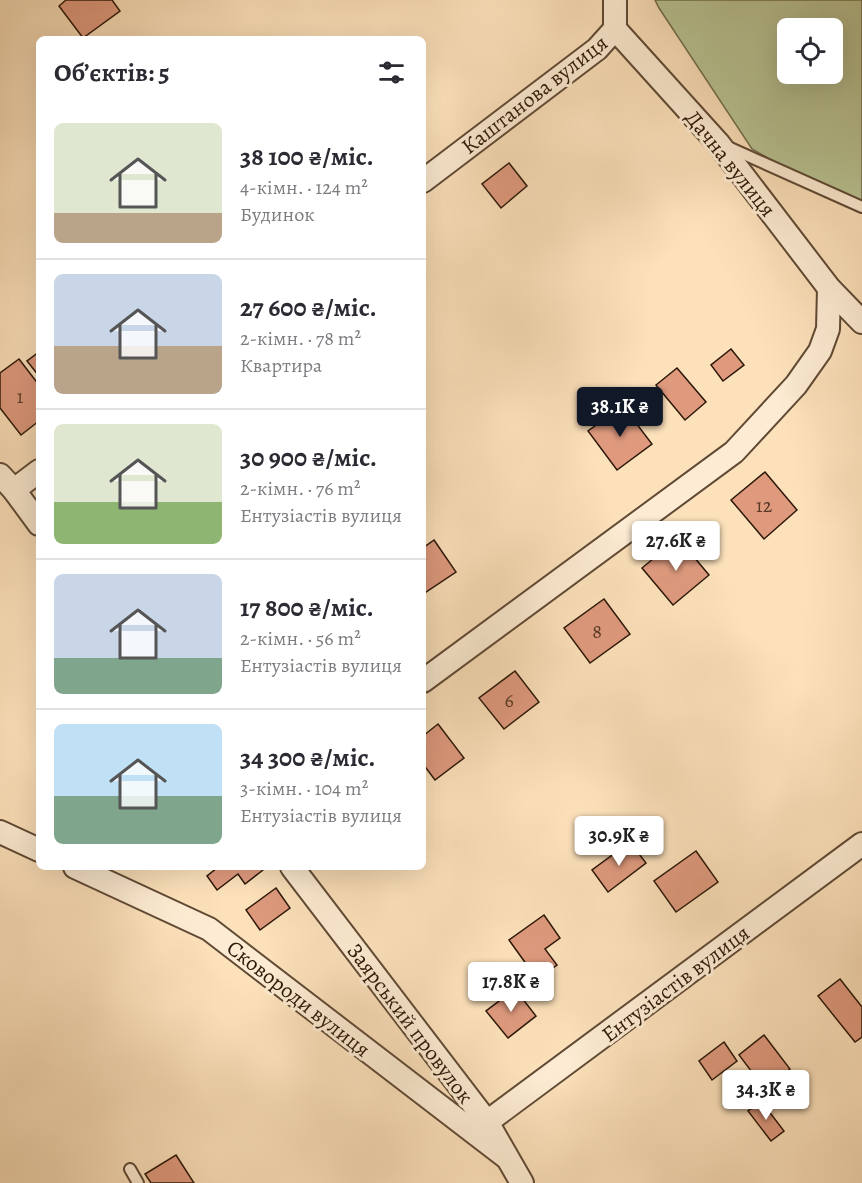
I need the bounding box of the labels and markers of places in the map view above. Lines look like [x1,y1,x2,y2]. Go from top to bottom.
pin: 38.1K ₴ [565,387,675,438]
pin: 27.6K ₴ [621,521,731,572]
pin: 30.9K ₴ [564,816,674,867]
pin: 17.8K ₴ [456,962,566,1013]
pin: 34.3K ₴ [711,1070,821,1121]

